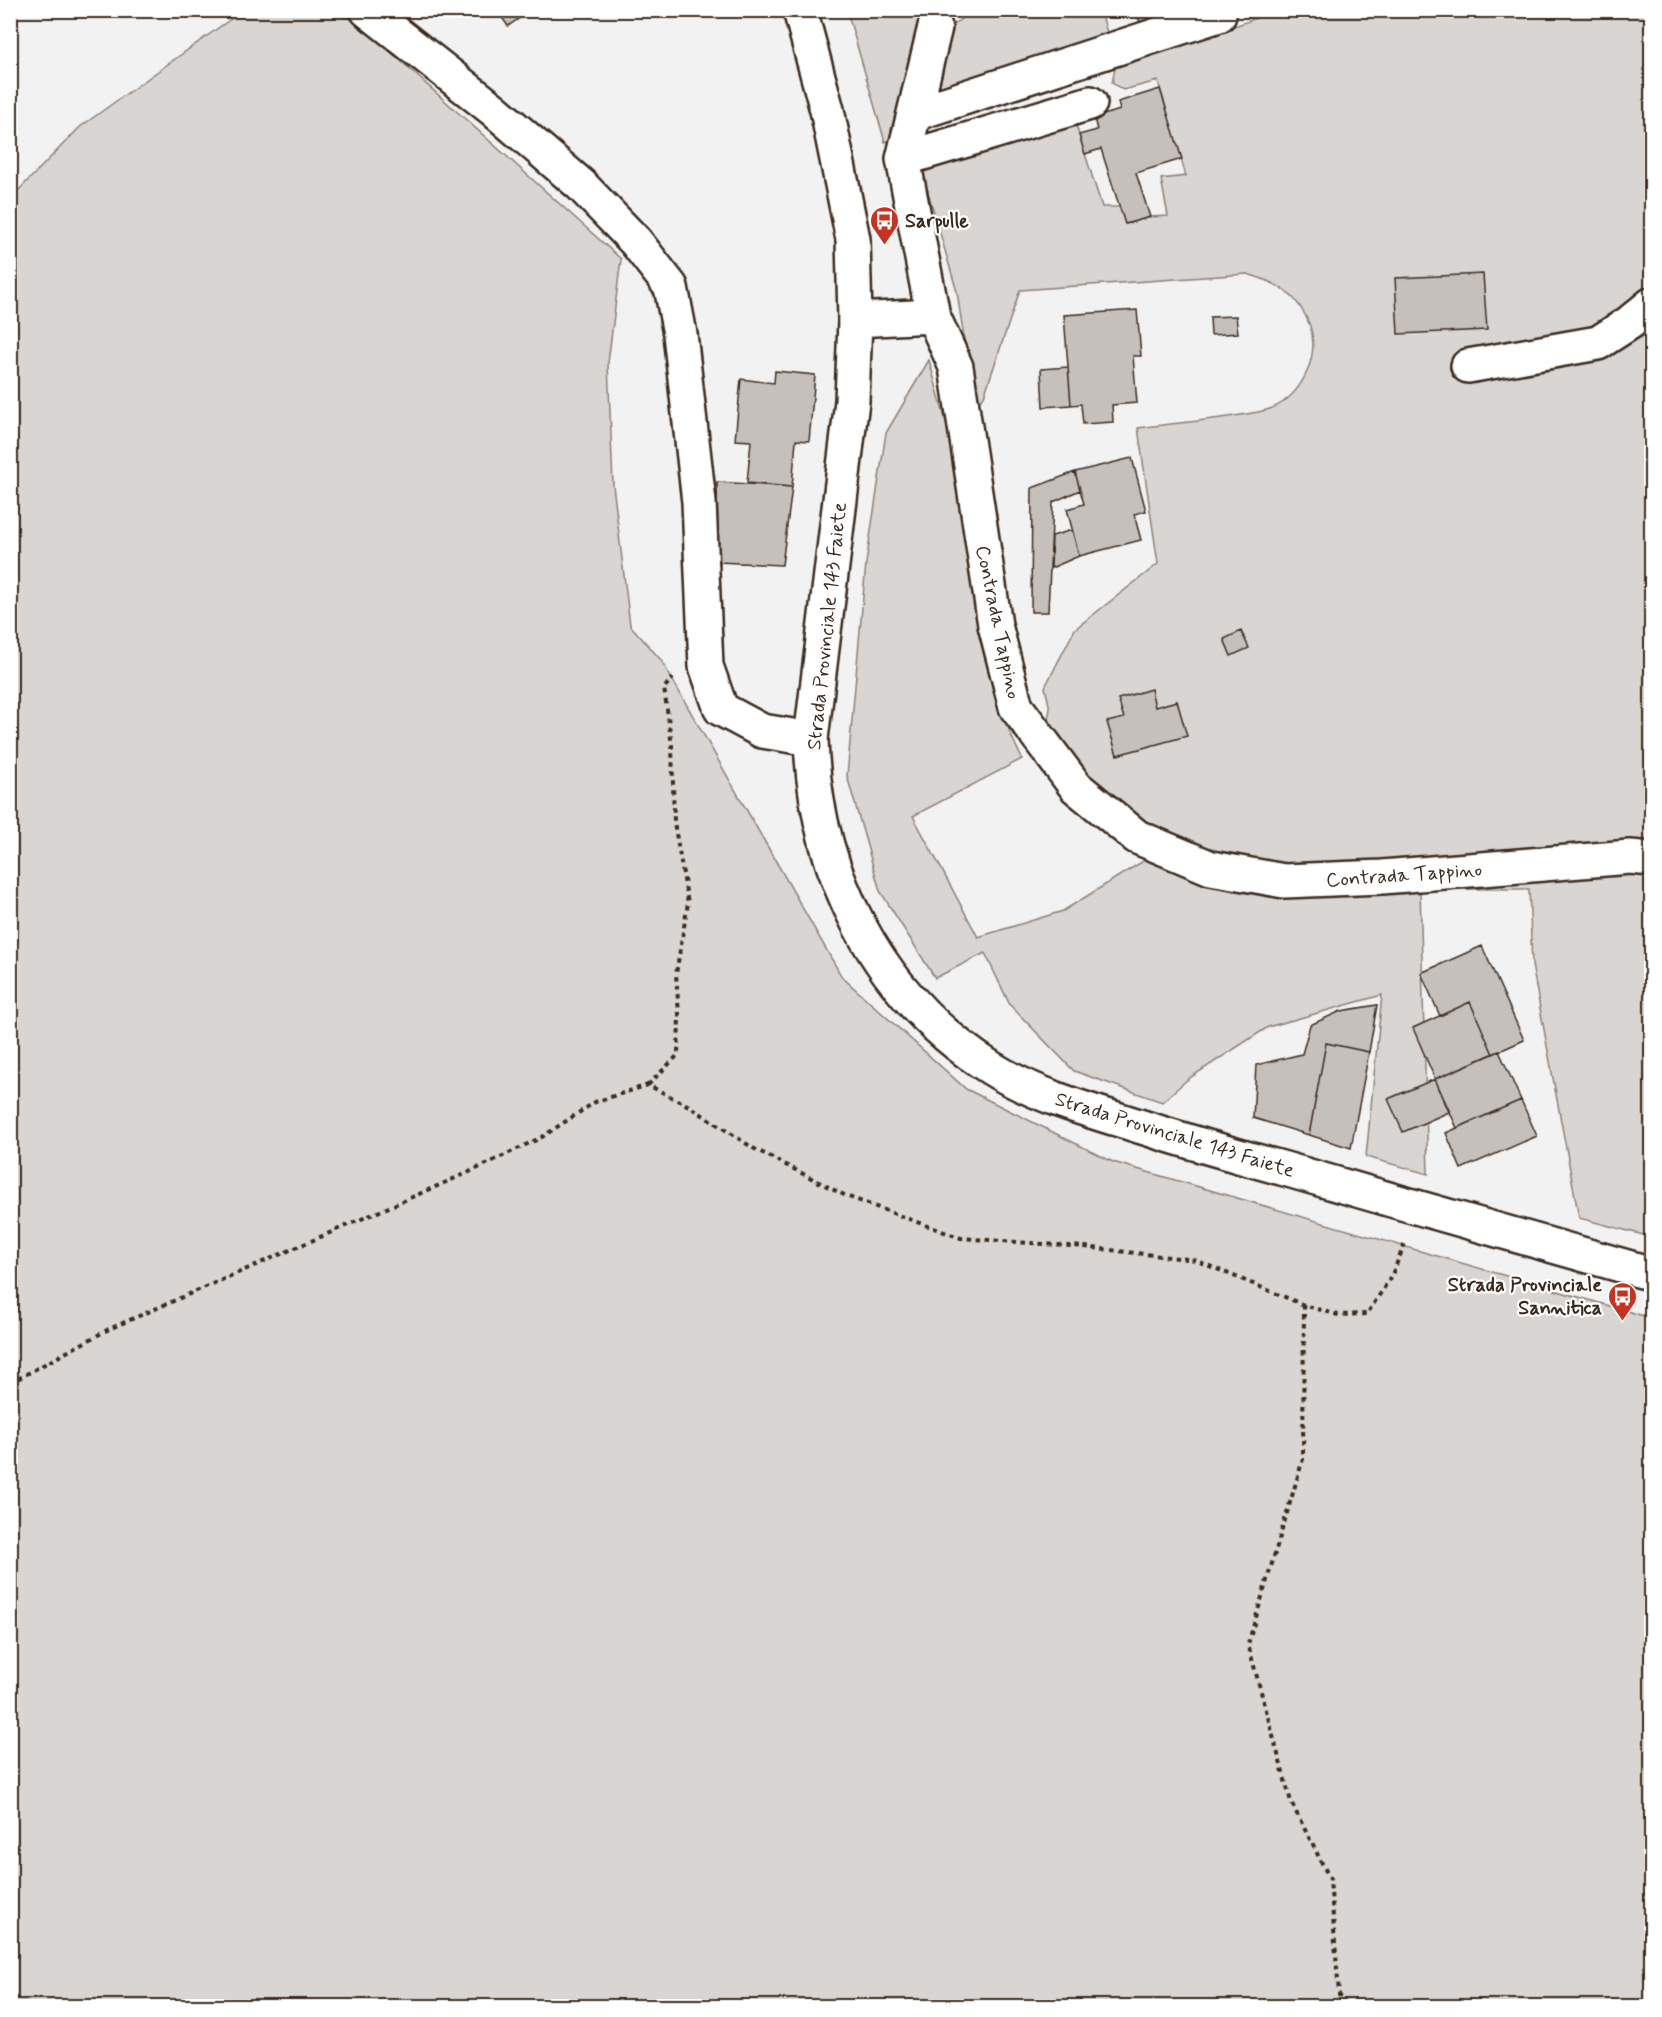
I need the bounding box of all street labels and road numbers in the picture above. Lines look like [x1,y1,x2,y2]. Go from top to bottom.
street label: Strada Provinciale 143 Faiete [801,501,854,751]
street label: Contrada Tappino [968,543,1027,701]
street label: Contrada Tappino [1325,857,1483,894]
street label: Strada Provinciale 143 Faiete [1052,1086,1298,1185]

